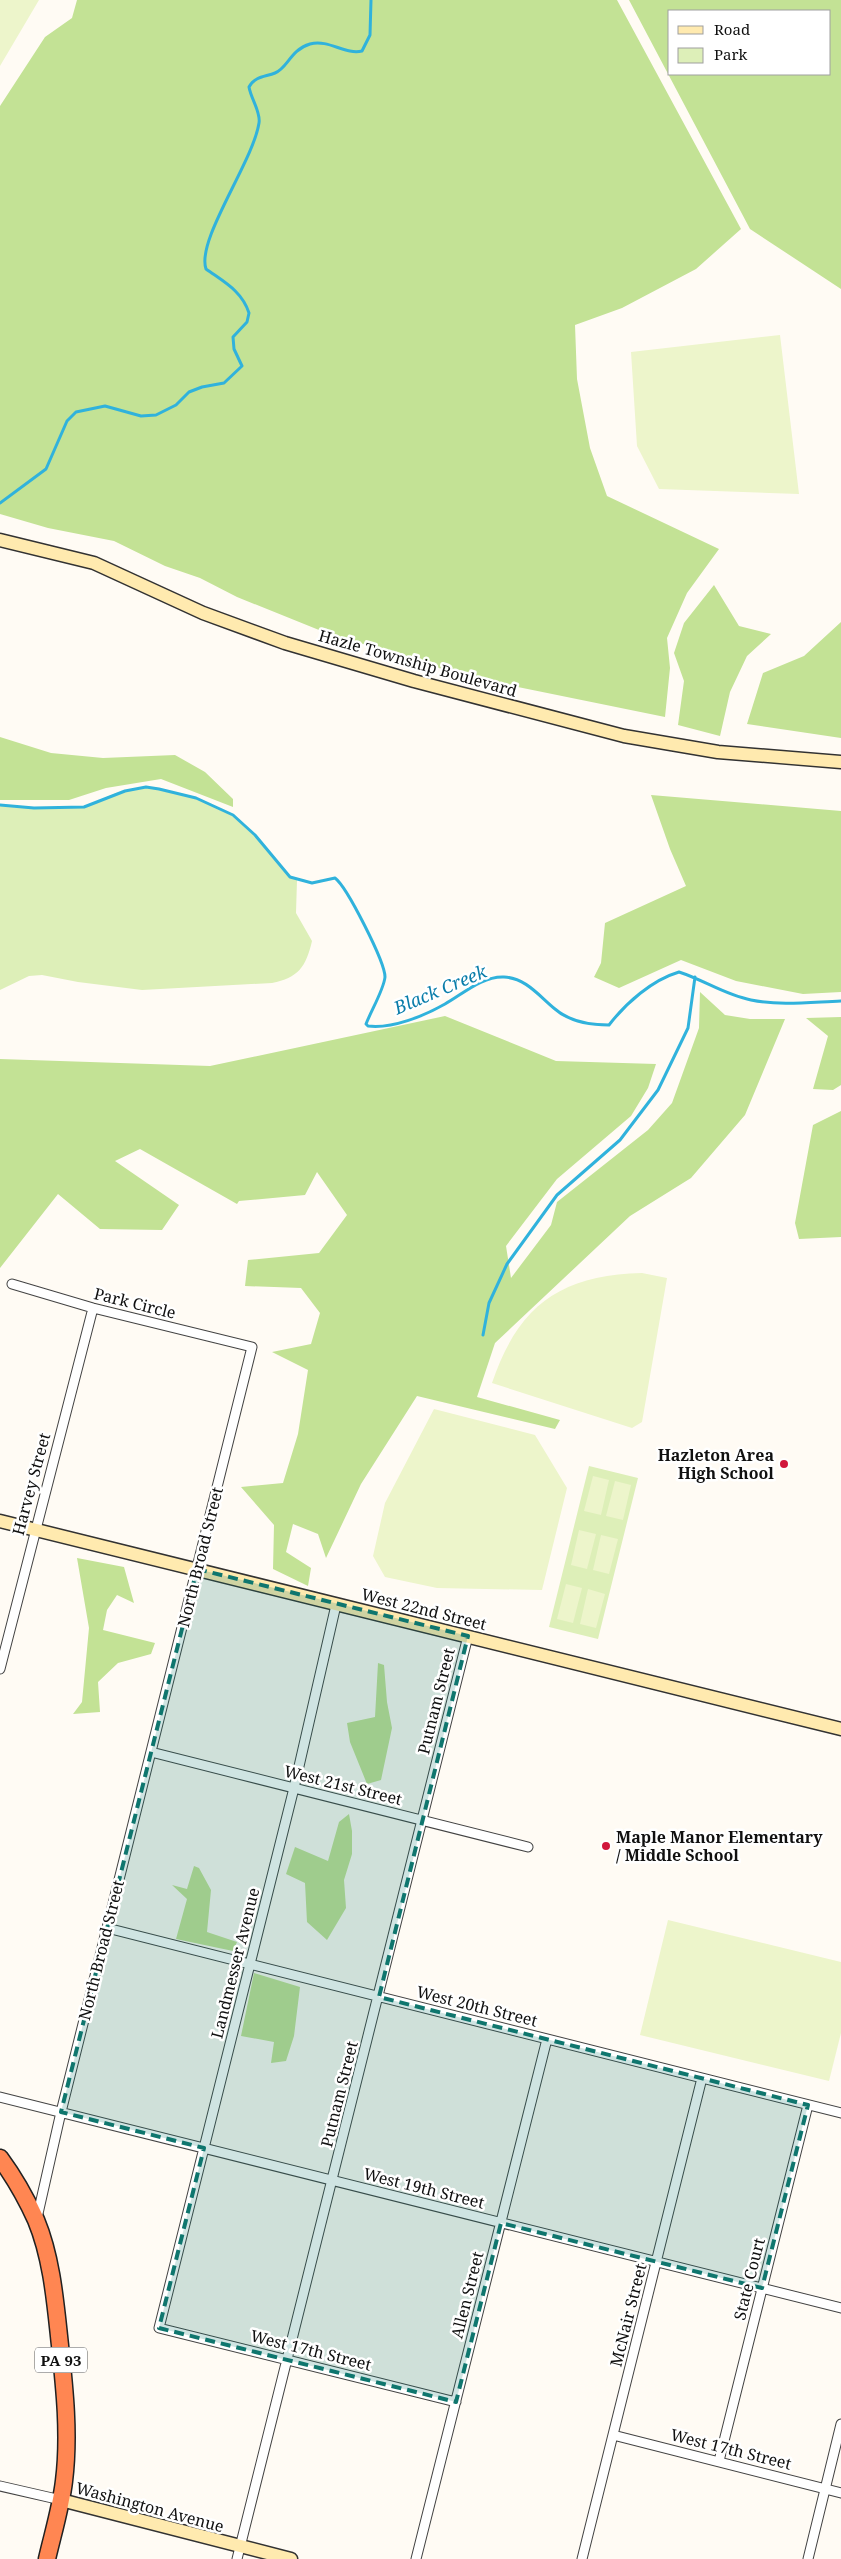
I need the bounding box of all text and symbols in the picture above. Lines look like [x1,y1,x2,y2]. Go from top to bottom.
legend [668,10,831,75]
text: Road [714,19,750,39]
text: Park [714,44,748,64]
street label: Hazle Township Boulevard [316,624,520,702]
water label: Black Creek [389,958,491,1020]
street label: Park Circle [92,1282,178,1324]
street label: Harvey Street [7,1430,55,1538]
place label: Hazleton Area High School [658,1444,774,1484]
marker: Hazleton Area High School [778,1458,790,1470]
street label: North Broad Street [172,1484,228,1629]
street label: West 22nd Street [359,1583,489,1635]
street label: Putnam Street [412,1645,460,1756]
street label: West 21st Street [282,1760,405,1810]
place label: Maple Manor Elementary / Middle School [616,1826,823,1866]
marker: Maple Manor Elementary / Middle School [600,1840,612,1852]
street label: North Broad Street [73,1877,129,2022]
street label: Landmesser Avenue [206,1885,264,2041]
street label: West 20th Street [414,1980,540,2032]
street label: Putnam Street [315,2038,363,2149]
street label: West 19th Street [361,2162,487,2214]
street label: State Court [728,2235,770,2322]
street label: Allen Street [446,2249,489,2341]
street label: McNair Street [605,2261,652,2369]
street label: West 17th Street [248,2324,374,2376]
road number: PA 93 [35,2348,87,2372]
street label: West 17th Street [668,2423,794,2475]
street label: Washington Avenue [73,2477,227,2537]

